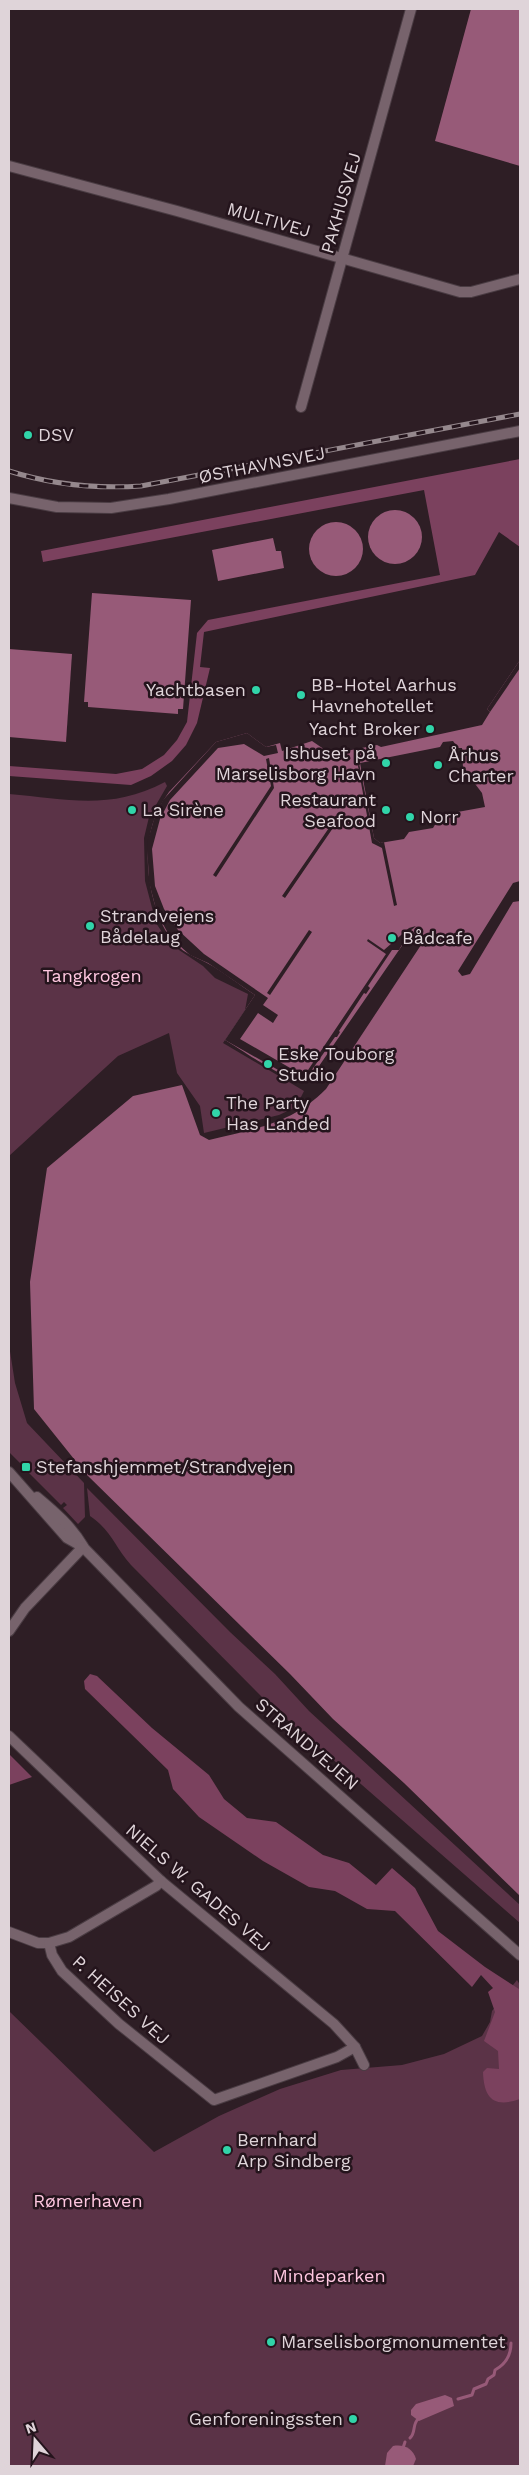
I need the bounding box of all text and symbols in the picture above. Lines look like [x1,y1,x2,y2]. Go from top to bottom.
street label: PAKHUSVEJ [316,150,365,256]
street label: MULTIVEJ [225,198,313,241]
place label: DSV [38,424,74,445]
marker: DSV [22,429,34,441]
street label: ØSTHAVNSVEJ [197,442,327,487]
place label: BB-Hotel Aarhus Havnehotellet [311,674,457,716]
place label: Yachtbasen [146,679,246,700]
marker: Yachtbasen [250,684,262,696]
marker: BB-Hotel Aarhus Havnehotellet [295,689,307,701]
place label: Yacht Broker [309,718,420,739]
marker: Yacht Broker [424,723,436,735]
place label: Ishuset på Marselisborg Havn [216,742,376,784]
place label: Århus Charter [448,744,514,786]
marker: Ishuset på Marselisborg Havn [380,757,392,769]
marker: Århus Charter [432,759,444,771]
place label: Restaurant Seafood [280,789,376,831]
place label: La Sirène [142,799,224,820]
marker: La Sirène [126,804,138,816]
marker: Restaurant Seafood [380,804,392,816]
place label: Norr [420,806,459,827]
marker: Norr [404,811,416,823]
place label: Strandvejens Bådelaug [100,905,214,947]
marker: Strandvejens Bådelaug [84,920,96,932]
place label: Bådcafe [402,927,473,948]
marker: Bådcafe [386,932,398,944]
park label: Tangkrogen [42,965,142,986]
place label: Eske Touborg Studio [278,1043,395,1085]
marker: Eske Touborg Studio [262,1058,274,1070]
place label: The Party Has Landed [226,1092,330,1134]
marker: The Party Has Landed [210,1107,222,1119]
place label: Stefanshjemmet/Strandvejen [36,1456,294,1477]
marker: Stefanshjemmet/Strandvejen [20,1461,32,1473]
street label: STRANDVEJEN [252,1693,363,1794]
street label: NIELS W. GADES VEJ [122,1819,275,1956]
street label: P. HEISES VEJ [69,1951,174,2049]
place label: Bernhard Arp Sindberg [237,2129,351,2171]
marker: Bernhard Arp Sindberg [221,2144,233,2156]
park label: Rømerhaven [33,2190,143,2211]
park label: Mindeparken [272,2265,386,2286]
place label: Marselisborgmonumentet [281,2331,506,2352]
marker: Marselisborgmonumentet [265,2336,277,2348]
place label: Genforeningssten [189,2408,343,2429]
marker: Genforeningssten [347,2413,359,2425]
north arrow [10,2415,60,2465]
text: N [23,2418,38,2437]

